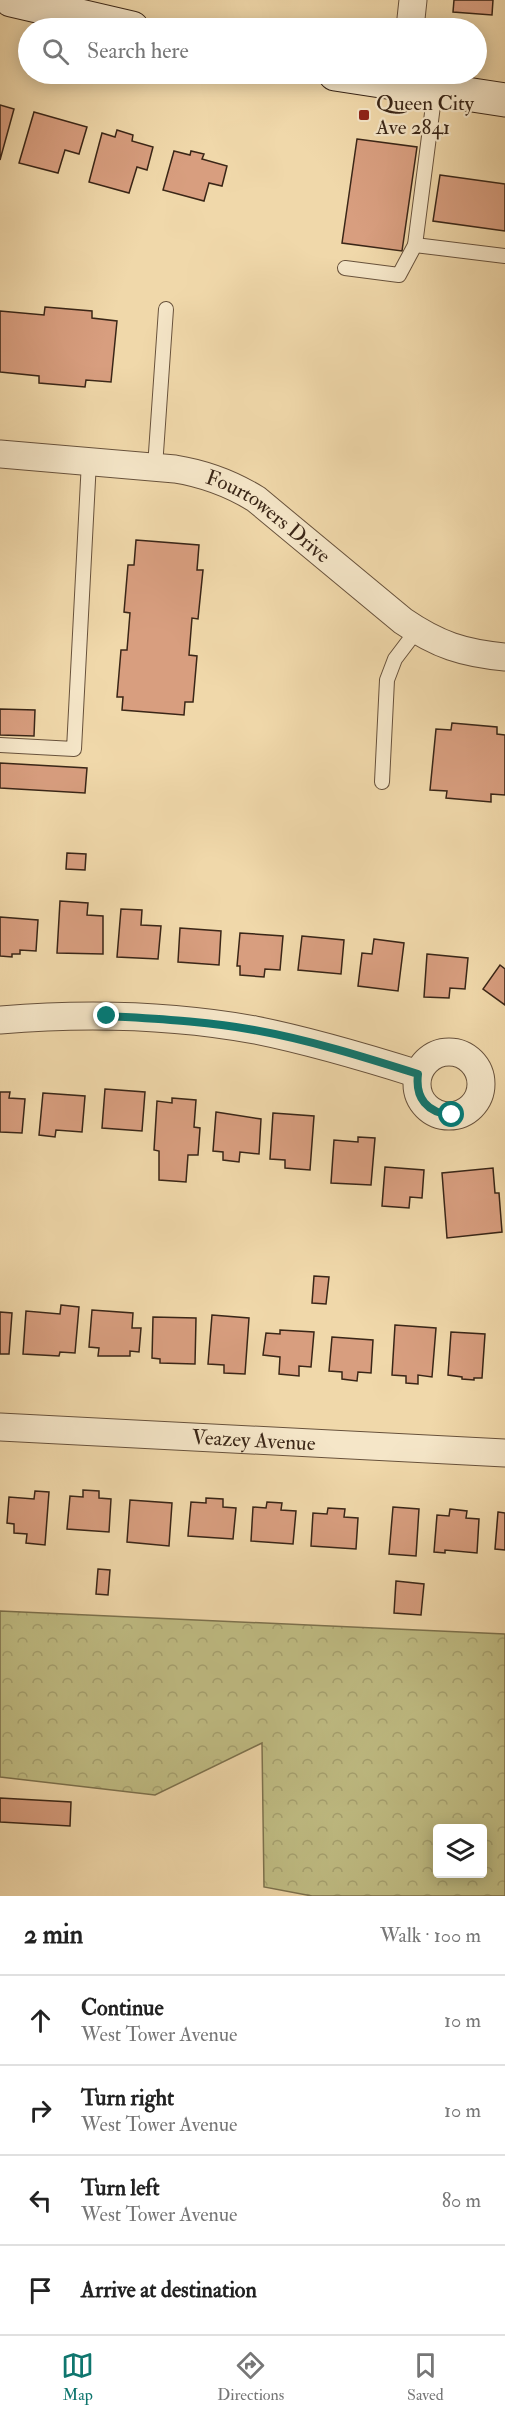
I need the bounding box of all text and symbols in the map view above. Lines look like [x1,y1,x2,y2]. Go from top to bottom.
search box [18,18,487,84]
icon: search [39,35,72,68]
text: Search here [87,37,189,65]
place label: Queen City Ave 2841 [375,90,475,141]
marker: Queen City Ave 2841 [357,108,371,122]
street label: Fourtowers Drive [202,464,336,569]
route end [93,1002,119,1028]
route start [438,1101,464,1127]
street label: Veazey Avenue [191,1424,316,1457]
map controls [433,1824,487,1878]
button: layers [433,1824,487,1878]
text: 2 min [24,1919,83,1951]
text: Walk · 100 m [380,1923,481,1948]
text: Continue [81,1994,164,2022]
icon: ahead [24,2004,57,2037]
text: 10 m [444,2008,481,2033]
text: West Tower Avenue [81,2022,237,2047]
text: Turn right [81,2084,174,2112]
icon: right [24,2094,57,2127]
text: 10 m [444,2098,481,2123]
text: West Tower Avenue [81,2112,237,2137]
text: Turn left [81,2174,160,2202]
icon: left [24,2184,57,2217]
text: 80 m [442,2188,481,2213]
text: West Tower Avenue [81,2202,237,2227]
icon: arrive [24,2274,57,2307]
text: Arrive at destination [81,2276,257,2304]
tab: Map [61,2349,94,2405]
tab: Directions [217,2349,284,2405]
tab: Saved [407,2349,444,2405]

